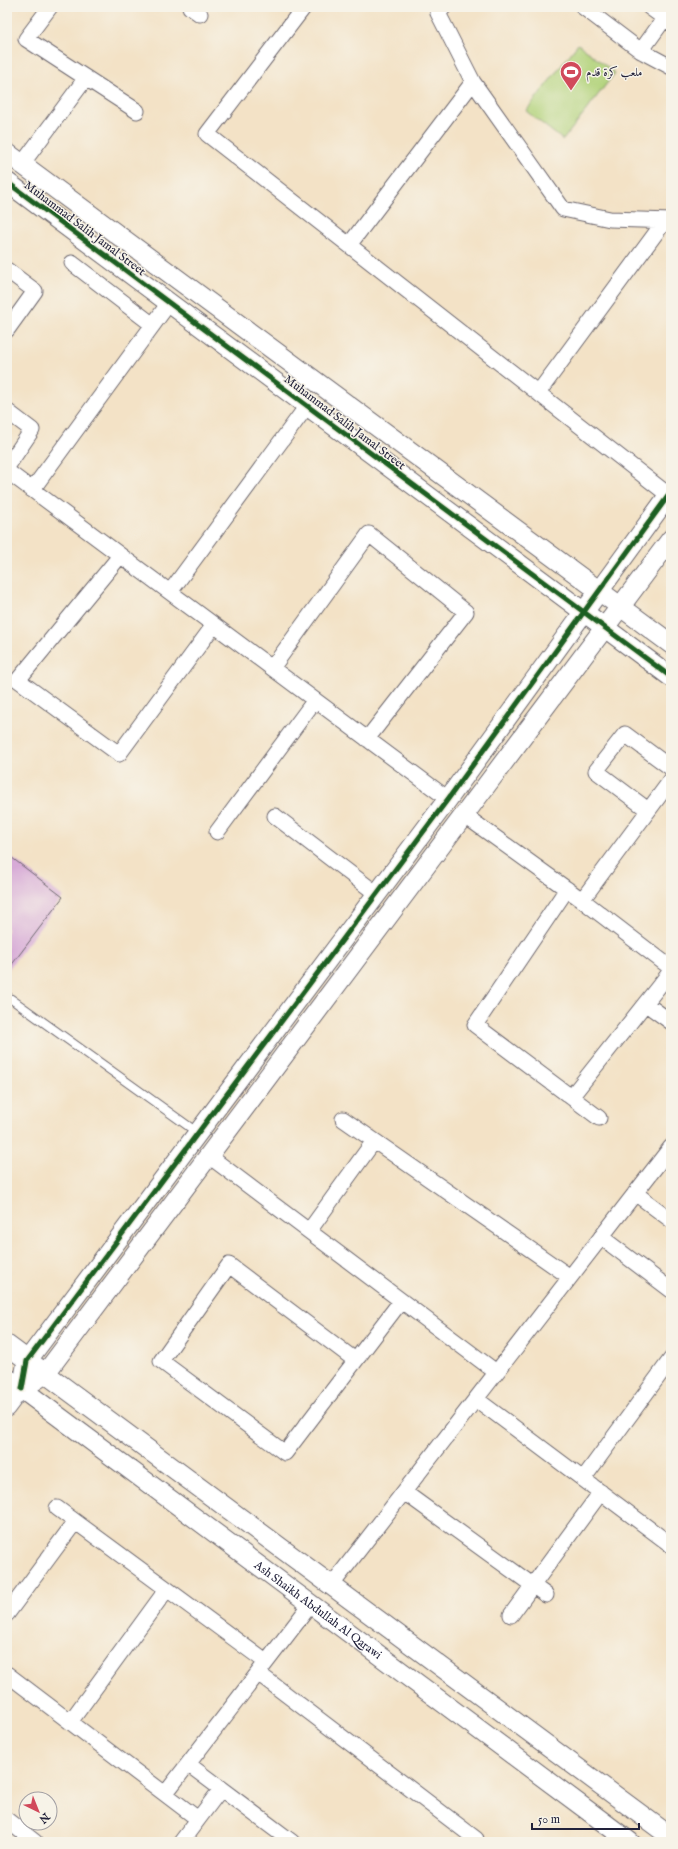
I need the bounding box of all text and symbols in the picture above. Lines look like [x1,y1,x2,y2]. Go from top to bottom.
sports icon: ملعب كرة قدم [558,59,584,92]
place label: ملعب كرة قدم [586,65,642,83]
street label: Muhammad Salih Jamal Street [20,178,149,280]
street label: Muhammad Salih Jamal Street [280,372,409,474]
street label: Ash Shaikh Abdullah Al Qarawi [250,1557,385,1663]
north arrow [18,1791,58,1831]
scale bar [532,1805,639,1831]
text: N [36,1809,53,1826]
text: 50 m [538,1812,560,1827]

